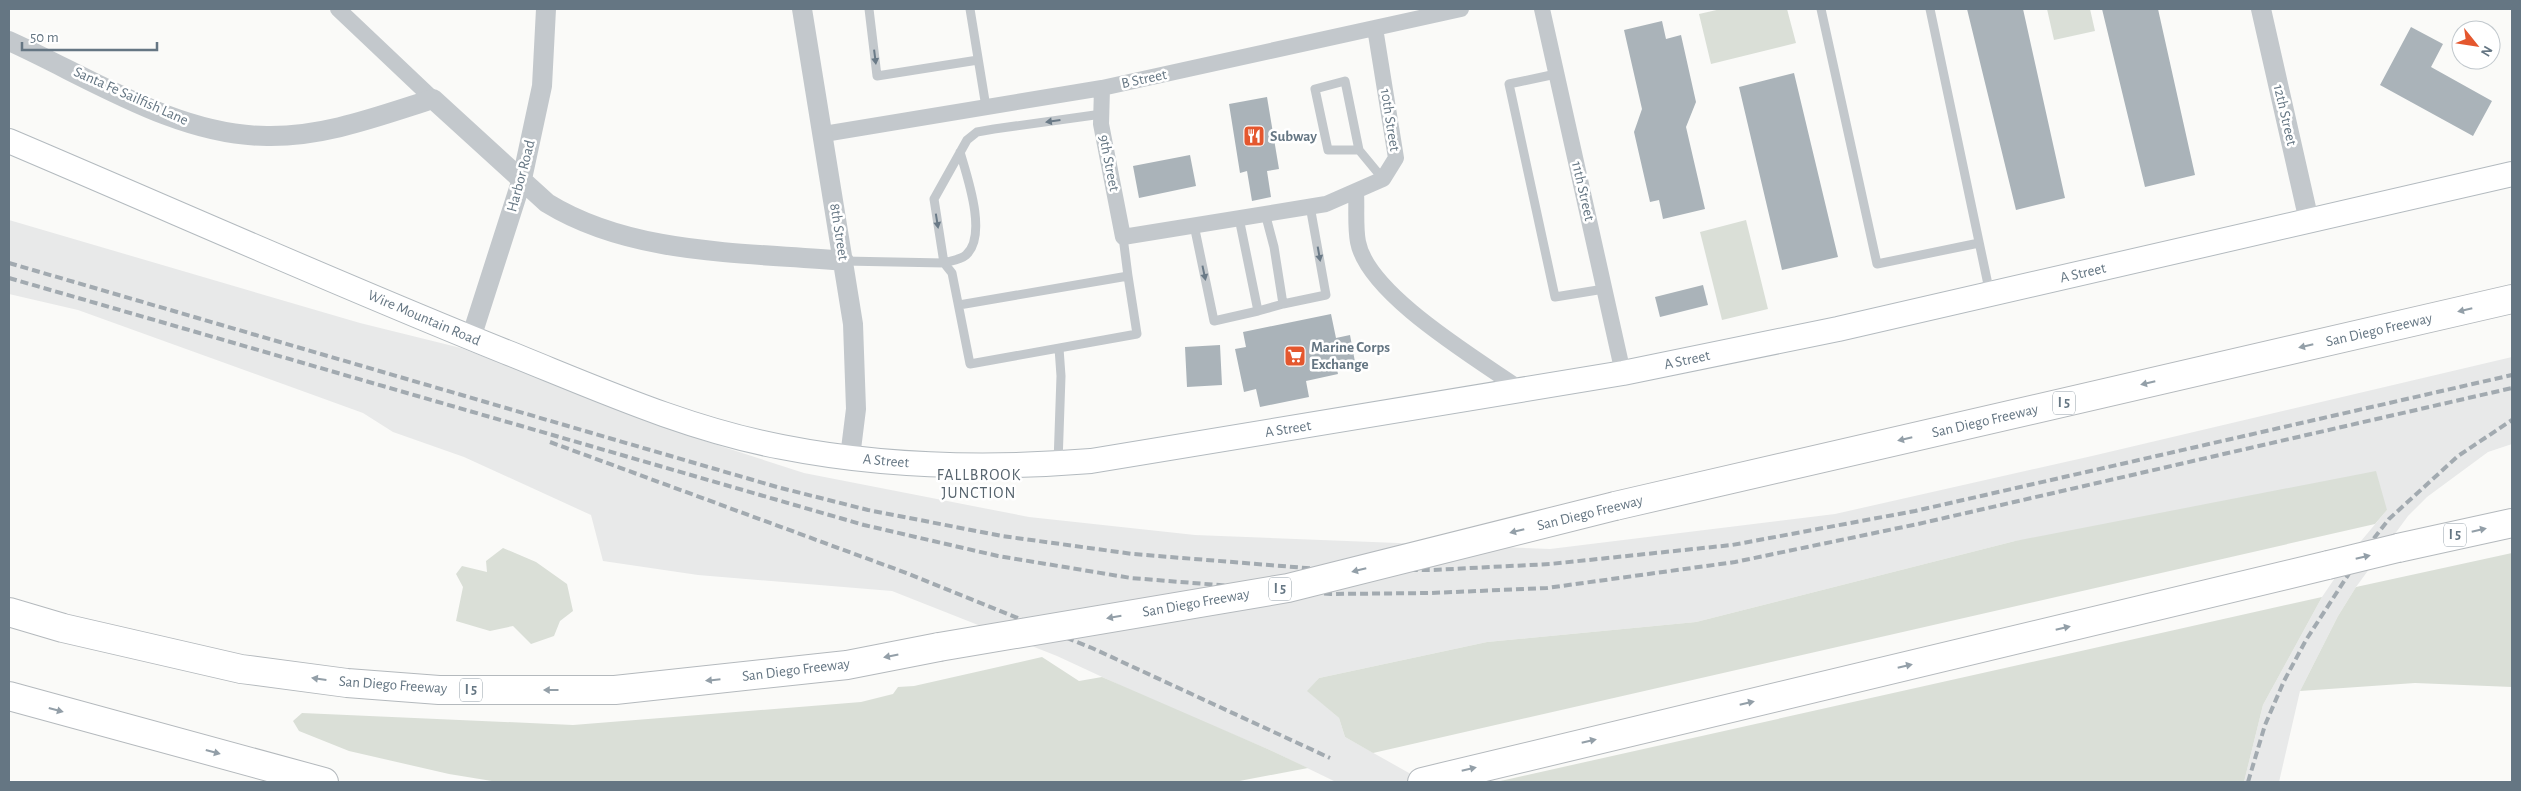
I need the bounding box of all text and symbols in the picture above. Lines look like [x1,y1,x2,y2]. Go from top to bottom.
scale bar [22,20,158,52]
north arrow [2451,20,2501,70]
text: 50 m [30,30,59,45]
text: N [2478,43,2495,59]
one-way arrow [871,49,879,65]
street label: Santa Fe Sailfish Lane [71,64,191,128]
street label: B Street [1120,67,1168,91]
street label: 12th Street [2271,83,2299,147]
street label: 10th Street [1378,87,1402,153]
one-way arrow [1045,117,1061,125]
restaurant icon: Subway [1242,124,1266,148]
place label: Subway [1270,129,1317,144]
street label: 9th Street [1096,133,1122,193]
street label: Harbor Road [504,138,538,214]
street label: 11th Street [1569,160,1597,222]
street label: 8th Street [827,202,851,262]
one-way arrow [934,213,942,229]
one-way arrow [1315,246,1323,262]
street label: A Street [2059,260,2108,286]
one-way arrow [1200,265,1208,280]
street label: Wire Mountain Road [365,287,483,349]
one-way arrow [2457,306,2472,314]
street label: San Diego Freeway [2324,310,2434,350]
place label: Marine Corps Exchange [1311,340,1390,372]
one-way arrow [2298,343,2314,351]
supermarket icon: Marine Corps Exchange [1283,344,1307,368]
street label: A Street [1663,348,1711,372]
one-way arrow [2141,379,2156,387]
road number: I 5 [2053,392,2075,414]
street label: San Diego Freeway [1930,401,2040,441]
street label: A Street [1264,418,1312,440]
one-way arrow [1897,435,1912,443]
street label: A Street [862,452,910,471]
district label: FALLBROOK JUNCTION [937,467,1021,501]
street label: San Diego Freeway [1535,492,1645,533]
road number: I 5 [2444,524,2466,546]
one-way arrow [2472,526,2487,534]
one-way arrow [1509,527,1524,535]
one-way arrow [2355,553,2371,561]
one-way arrow [1352,566,1367,574]
road number: I 5 [1269,578,1291,600]
street label: San Diego Freeway [1141,586,1251,620]
one-way arrow [1105,614,1121,622]
one-way arrow [2056,624,2071,632]
one-way arrow [882,653,898,661]
street label: San Diego Freeway [741,656,851,684]
one-way arrow [1898,662,1913,670]
street label: San Diego Freeway [338,674,448,696]
one-way arrow [310,675,326,683]
one-way arrow [704,676,720,684]
road number: I 5 [460,678,482,702]
one-way arrow [542,686,558,694]
one-way arrow [1739,699,1755,707]
one-way arrow [48,706,63,714]
one-way arrow [1581,737,1596,745]
one-way arrow [205,748,220,756]
one-way arrow [1461,765,1476,773]

